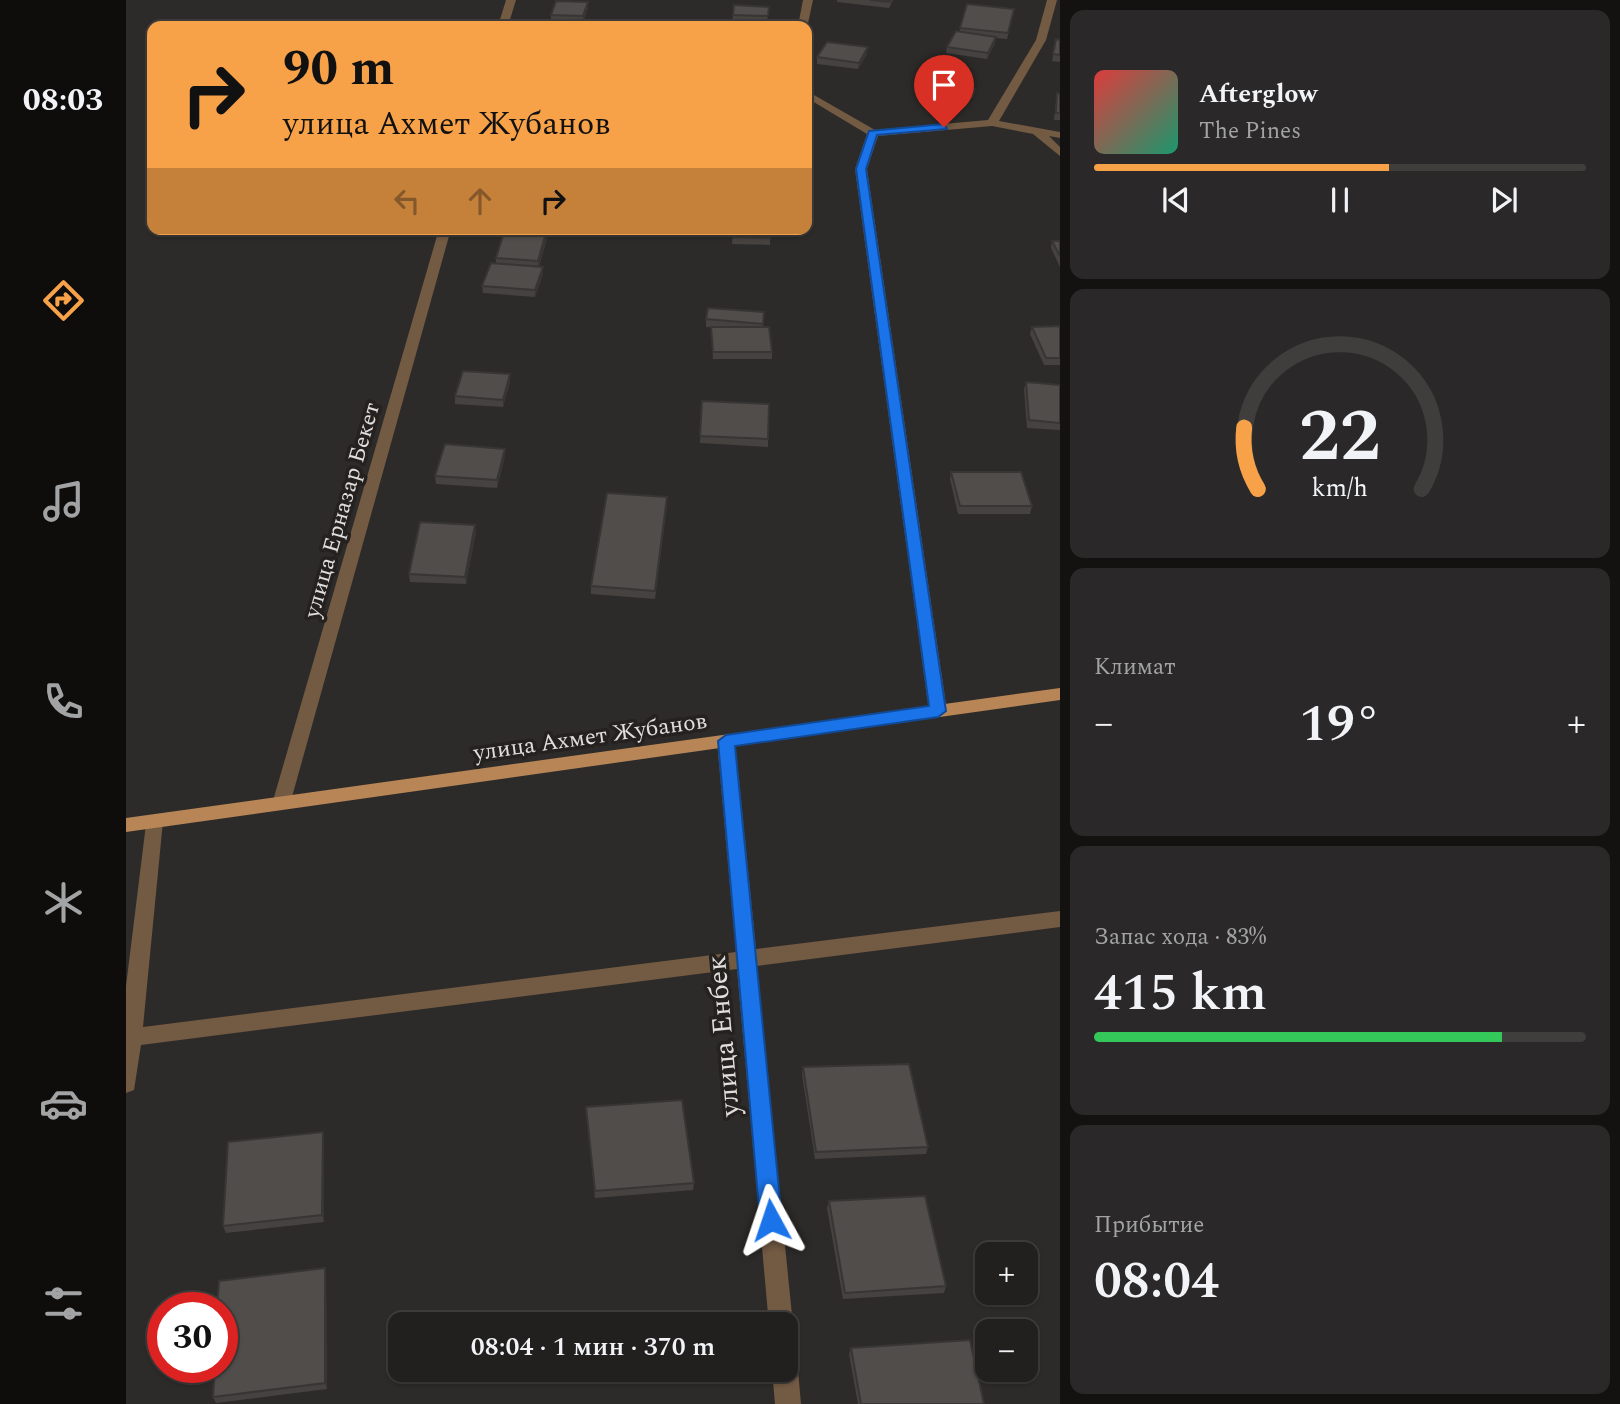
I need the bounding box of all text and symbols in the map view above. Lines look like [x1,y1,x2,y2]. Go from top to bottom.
text: 90 m [283,32,394,107]
icon: right [168,49,259,140]
pin [914,55,974,127]
icon: arrive [925,66,963,104]
text: Afterglow [1199,74,1318,114]
text: 08:03 [23,76,103,125]
text: улица Ахмет Жубанов [283,100,610,149]
text: The Pines [1199,114,1301,149]
icon: previous [1157,181,1195,219]
icon: pause [1321,181,1359,219]
icon: next [1485,181,1523,219]
icon: left [388,182,426,220]
icon: ahead [461,182,499,220]
icon: right [534,182,572,220]
icon: directions [39,276,88,325]
text: 22 [1299,383,1381,494]
street label: улица Ерназар Бекет [295,398,390,623]
text: km/h [1312,470,1368,508]
icon: music [39,477,88,526]
text: Климат [1094,650,1176,685]
icon: phone [39,677,88,726]
text: 19° [1299,685,1381,764]
text: − [1094,695,1113,753]
text: + [1567,695,1586,753]
street label: улица Ахмет Жубанов [470,704,709,771]
icon: climate [39,878,88,927]
text: Запас хода · 83% [1094,920,1266,955]
street label: улица Енбек [695,953,752,1119]
text: 415 km [1094,954,1267,1033]
icon: car [39,1079,88,1128]
position arrow [734,1183,808,1257]
text: Прибытие [1094,1208,1205,1243]
map controls [975,1242,1038,1382]
button: + [975,1242,1038,1305]
text: 08:04 [1094,1242,1219,1321]
icon: filters [39,1279,88,1328]
speed limit sign: 30 [147,1292,238,1383]
button: − [975,1319,1038,1382]
text: 08:04 · 1 мин · 370 m [471,1327,715,1367]

